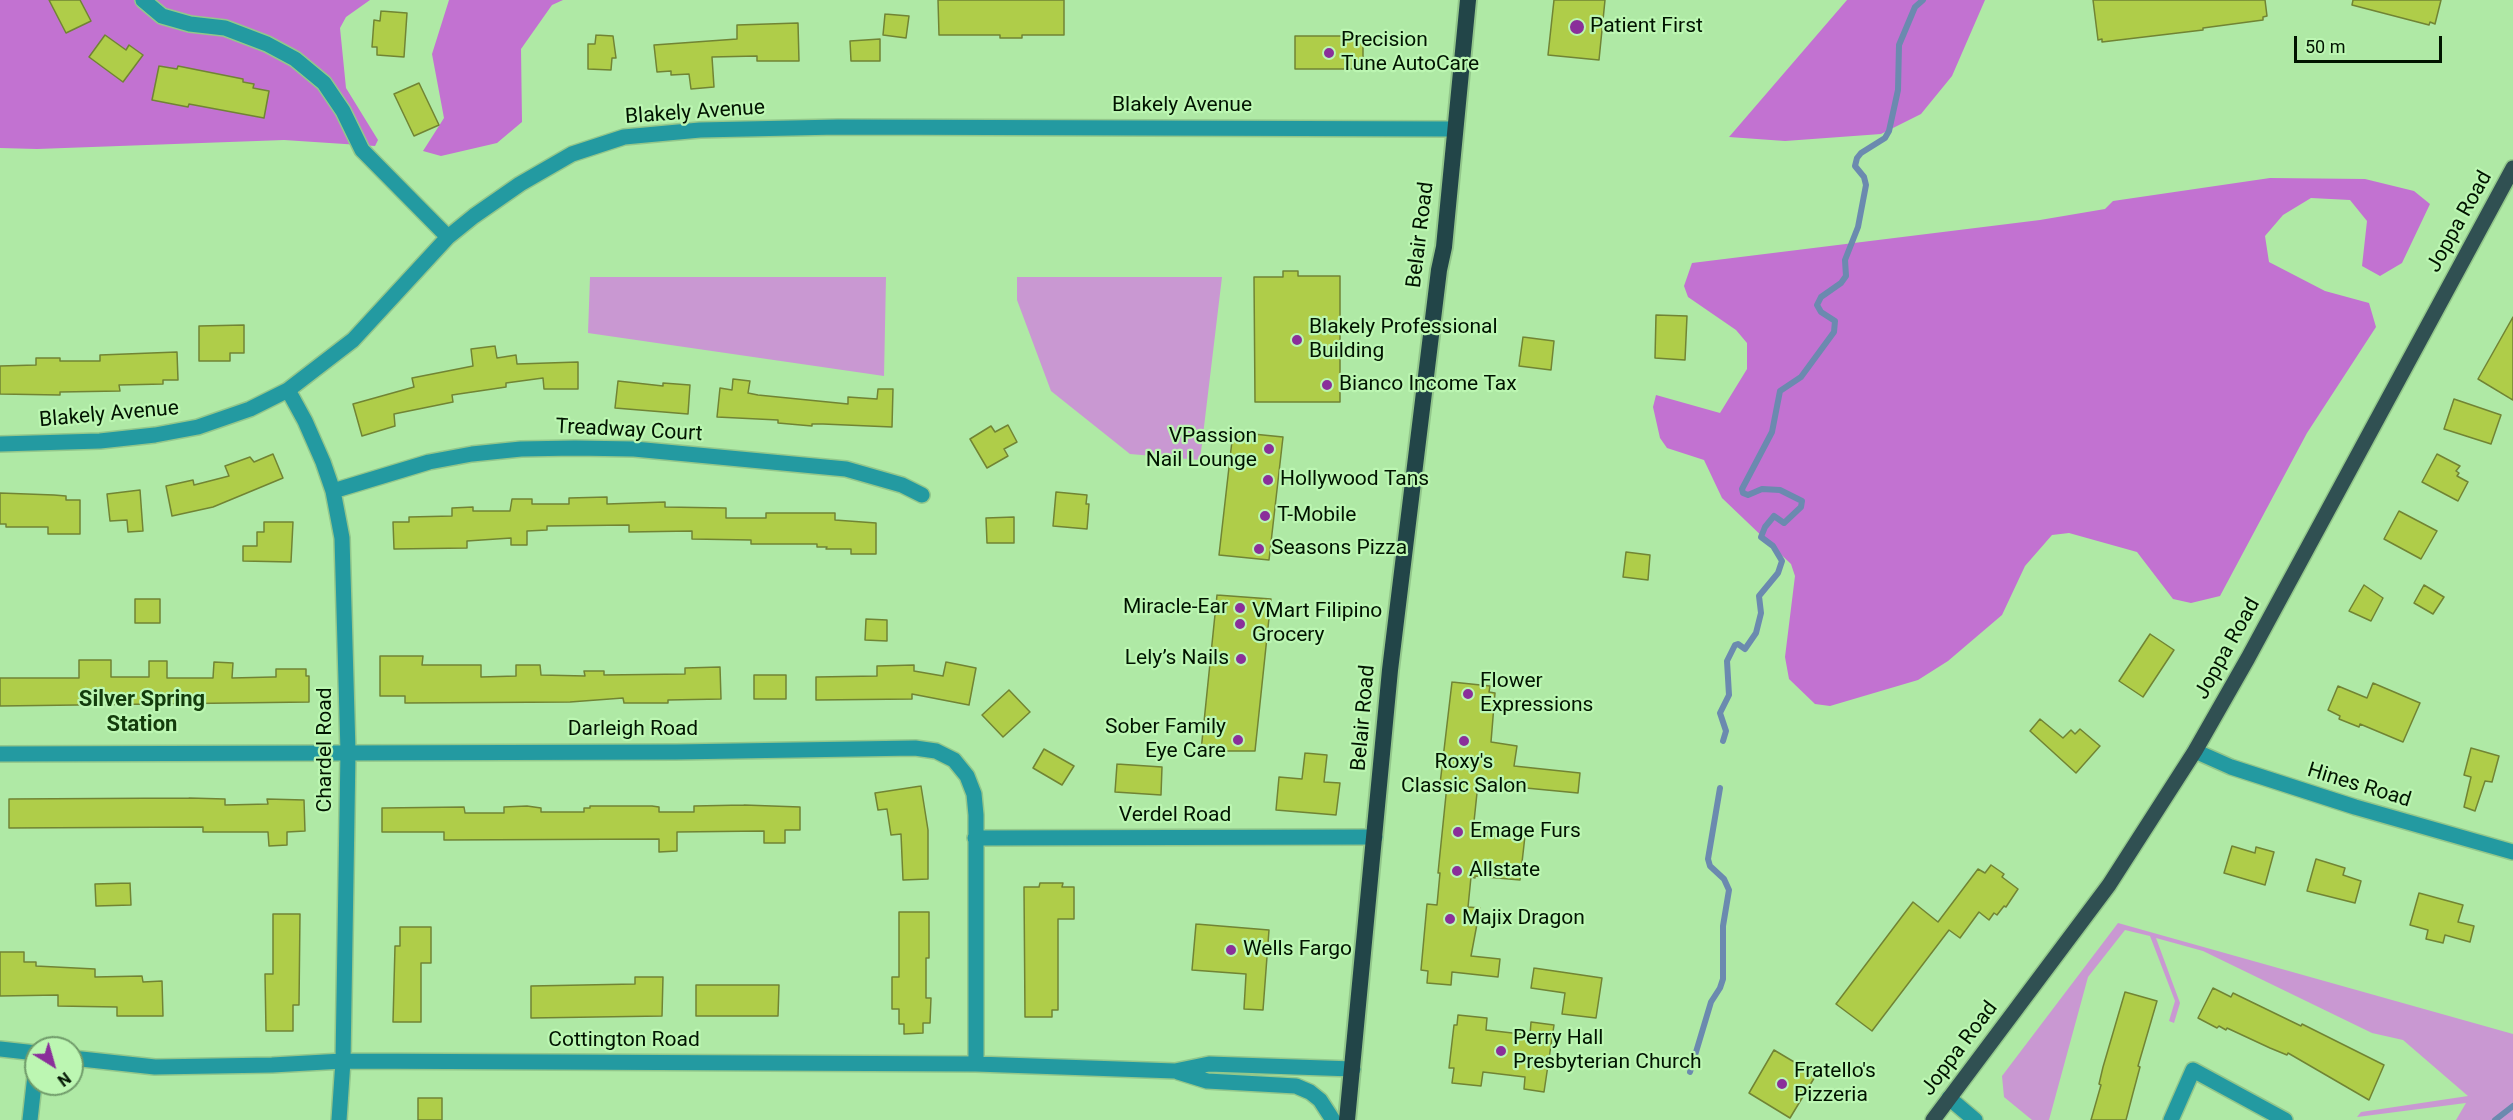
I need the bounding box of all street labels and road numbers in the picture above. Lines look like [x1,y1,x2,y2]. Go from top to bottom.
street label: Blakely Avenue [1112,93,1252,119]
street label: Blakely Avenue [624,96,766,130]
street label: Joppa Road [2422,167,2498,277]
street label: Belair Road [1402,181,1440,289]
street label: Blakely Avenue [38,396,180,434]
street label: Treadway Court [555,415,703,447]
street label: Joppa Road [2190,594,2266,704]
street label: Belair Road [1347,664,1381,772]
street label: Chardel Road [313,687,339,813]
street label: Darleigh Road [568,717,698,743]
street label: Hines Road [2304,758,2414,814]
street label: Verdel Road [1119,803,1231,829]
street label: Joppa Road [1916,997,2004,1101]
street label: Cottington Road [548,1028,700,1054]

